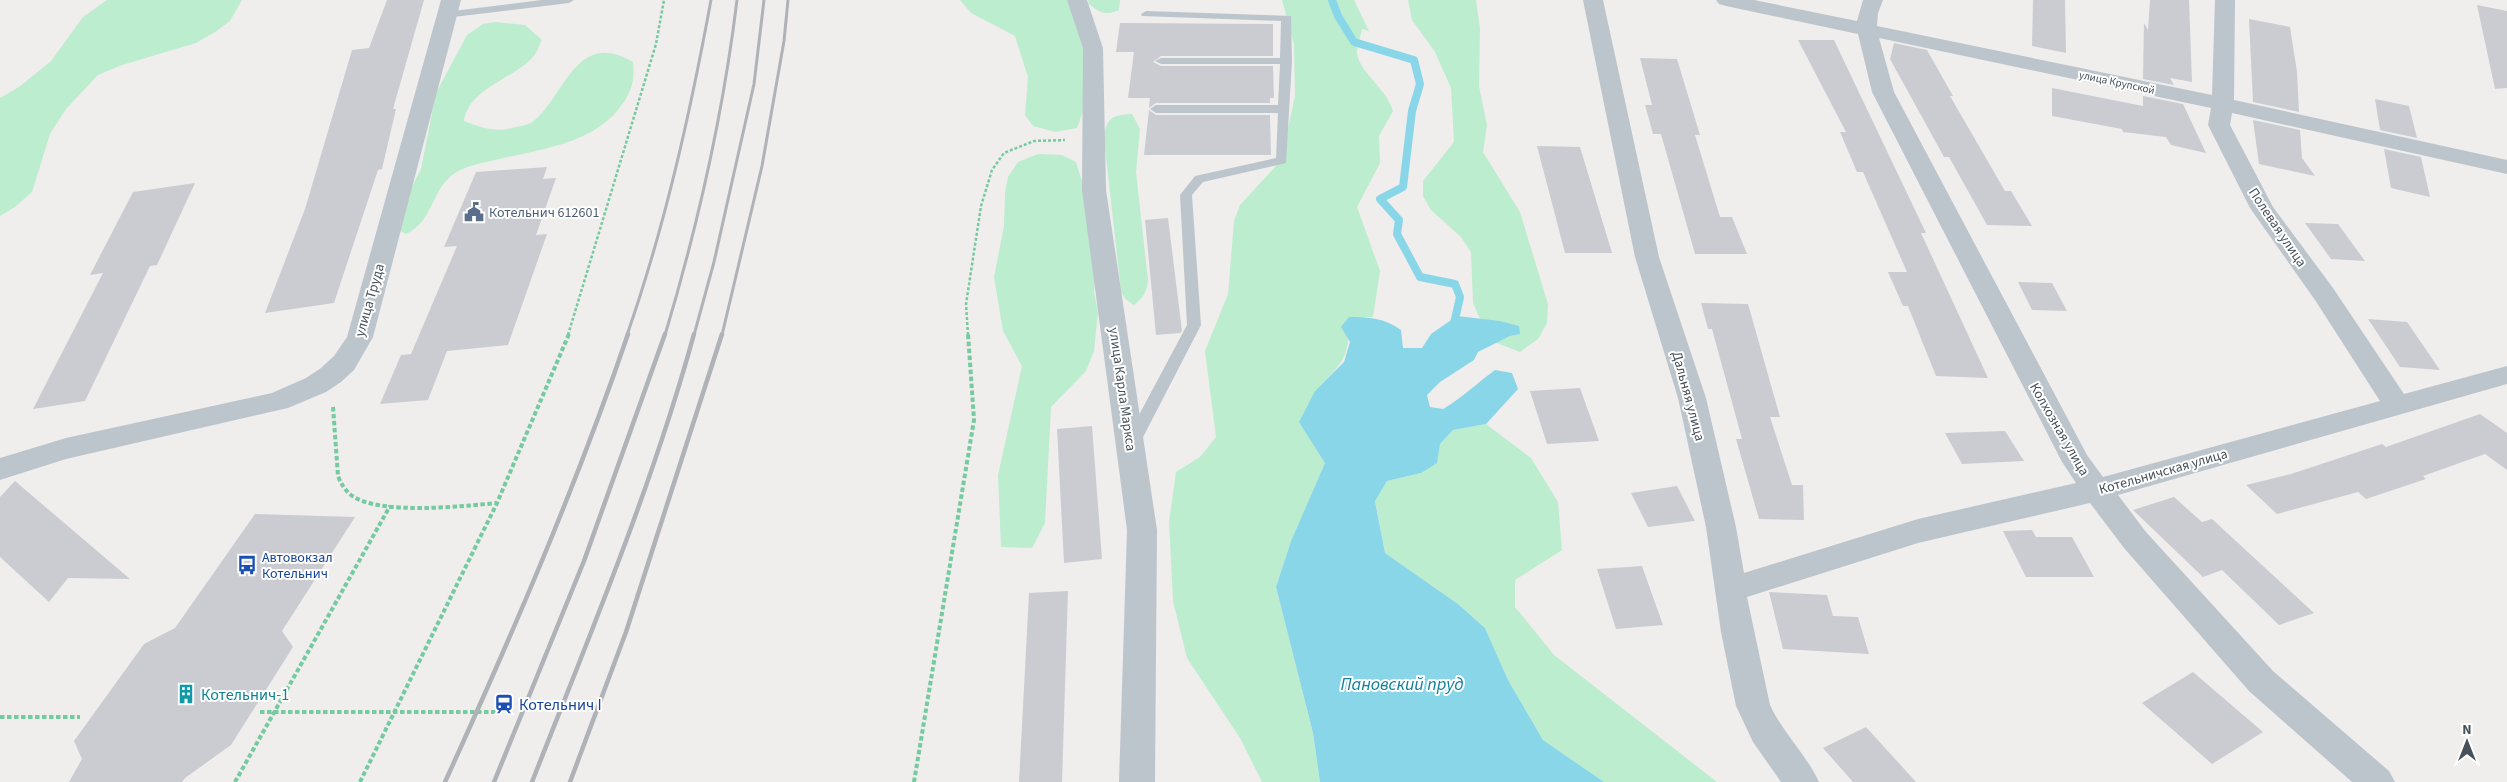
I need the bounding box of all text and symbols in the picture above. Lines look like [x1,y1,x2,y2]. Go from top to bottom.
street label: улица Крупской [2078,67,2156,98]
street label: Полевая улица [2243,184,2311,271]
public building icon: Котельнич 612601 [463,201,485,223]
place label: Котельнич 612601 [489,203,599,223]
street label: улица Труда [350,261,390,339]
street label: улица Карла Маркса [1103,326,1141,452]
street label: Дальняя улица [1666,349,1710,443]
street label: Колхозная улица [2024,379,2094,480]
street label: Котельничская улица [2097,444,2230,500]
place label: Автовокзал Котельнич [262,548,333,584]
bus stop icon: Автовокзал Котельнич [236,554,258,576]
water label: Пановский пруд [1340,672,1464,697]
building icon: Котельнич-1 [175,683,197,705]
place label: Котельнич-1 [201,684,289,706]
station icon: Котельнич I [493,693,515,715]
place label: Котельнич I [519,694,602,716]
north arrow [2442,717,2492,767]
text: N [2462,720,2472,740]

